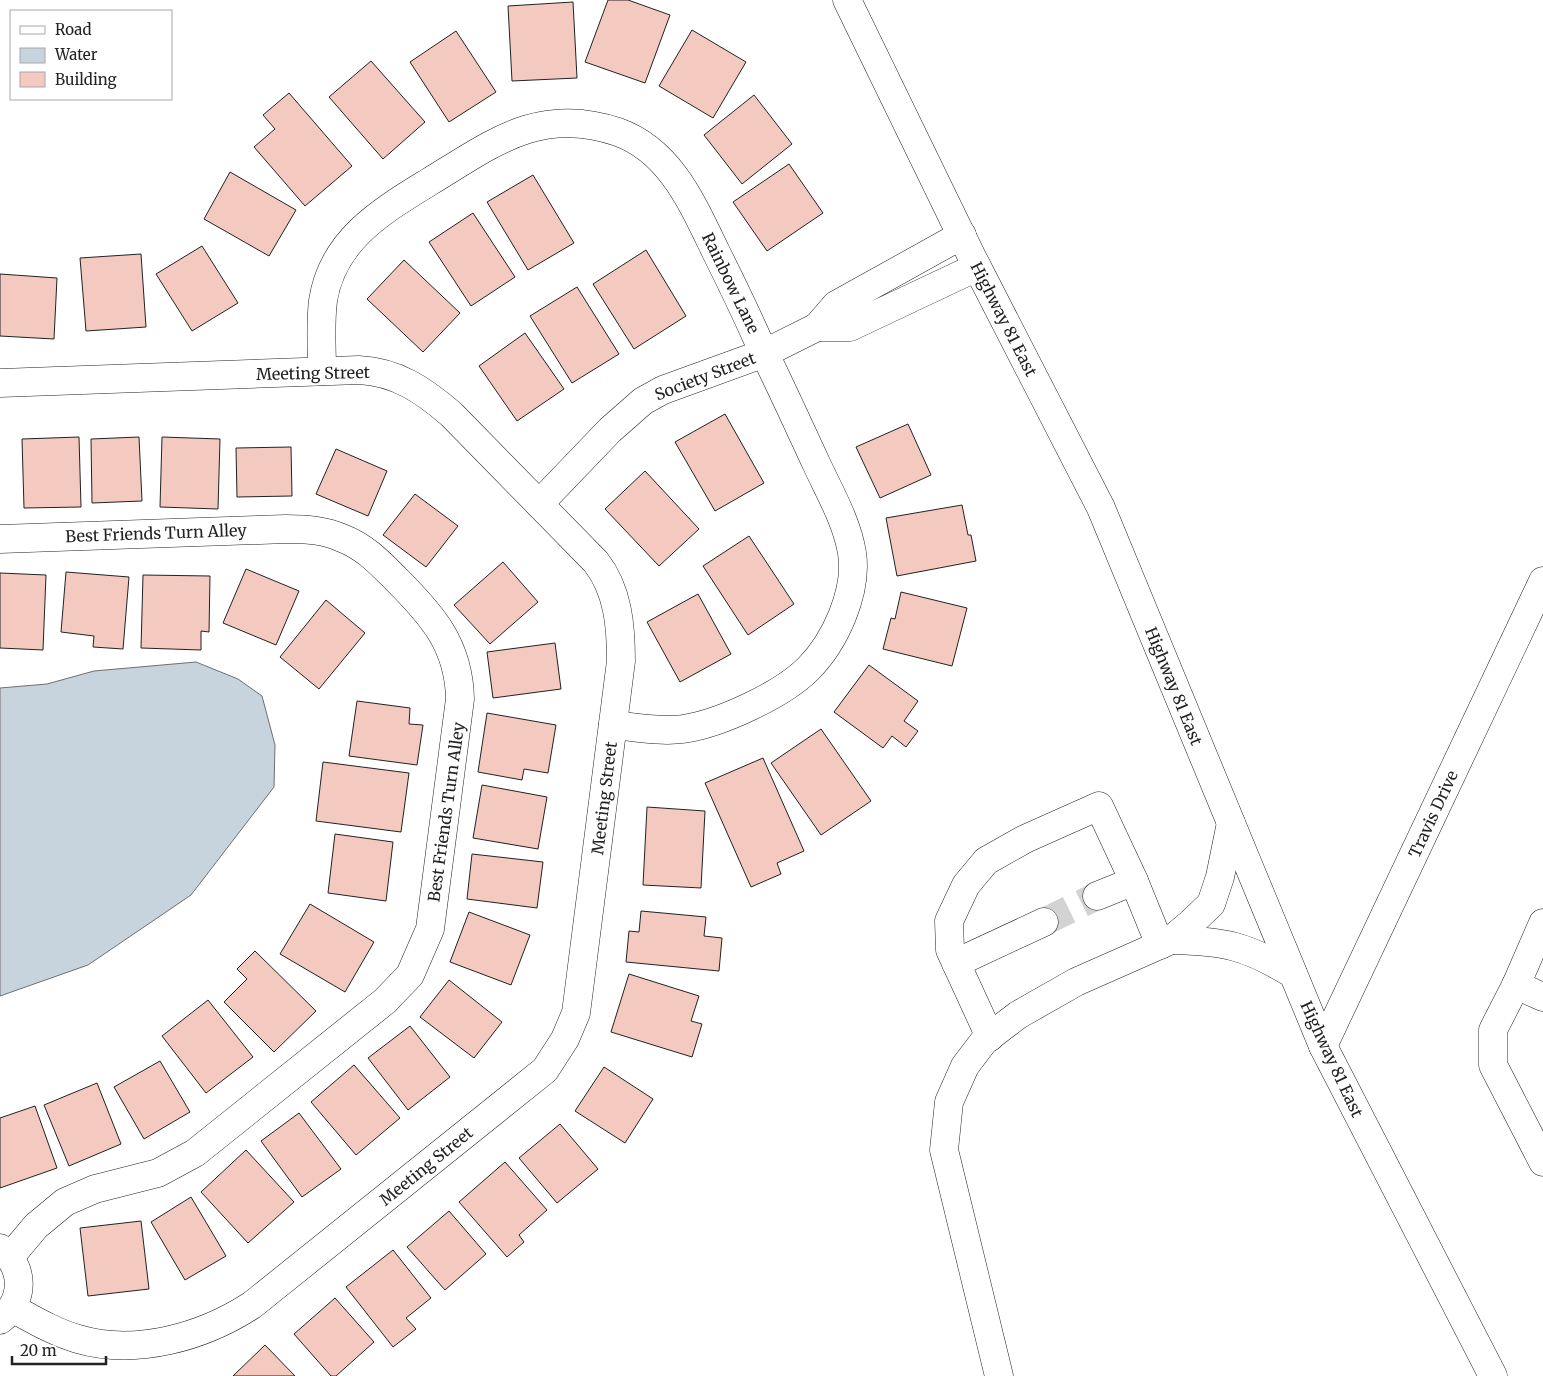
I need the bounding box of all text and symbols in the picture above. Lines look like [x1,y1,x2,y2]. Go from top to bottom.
legend [10,10,172,100]
text: Road [55,20,91,39]
text: Water [54,45,98,64]
text: Building [55,70,117,89]
street label: Rainbow Lane [698,229,764,337]
street label: Highway 81 East [967,258,1042,380]
street label: Society Street [652,347,759,404]
street label: Meeting Street [256,362,371,384]
street label: Best Friends Turn Alley [65,520,248,546]
street label: Highway 81 East [1141,624,1207,749]
street label: Best Friends Turn Alley [423,720,469,903]
street label: Meeting Street [587,740,621,856]
street label: Travis Drive [1404,767,1462,861]
street label: Highway 81 East [1296,998,1368,1121]
street label: Meeting Street [375,1122,477,1210]
scale bar [12,1334,106,1366]
text: 20 m [20,1341,57,1360]

